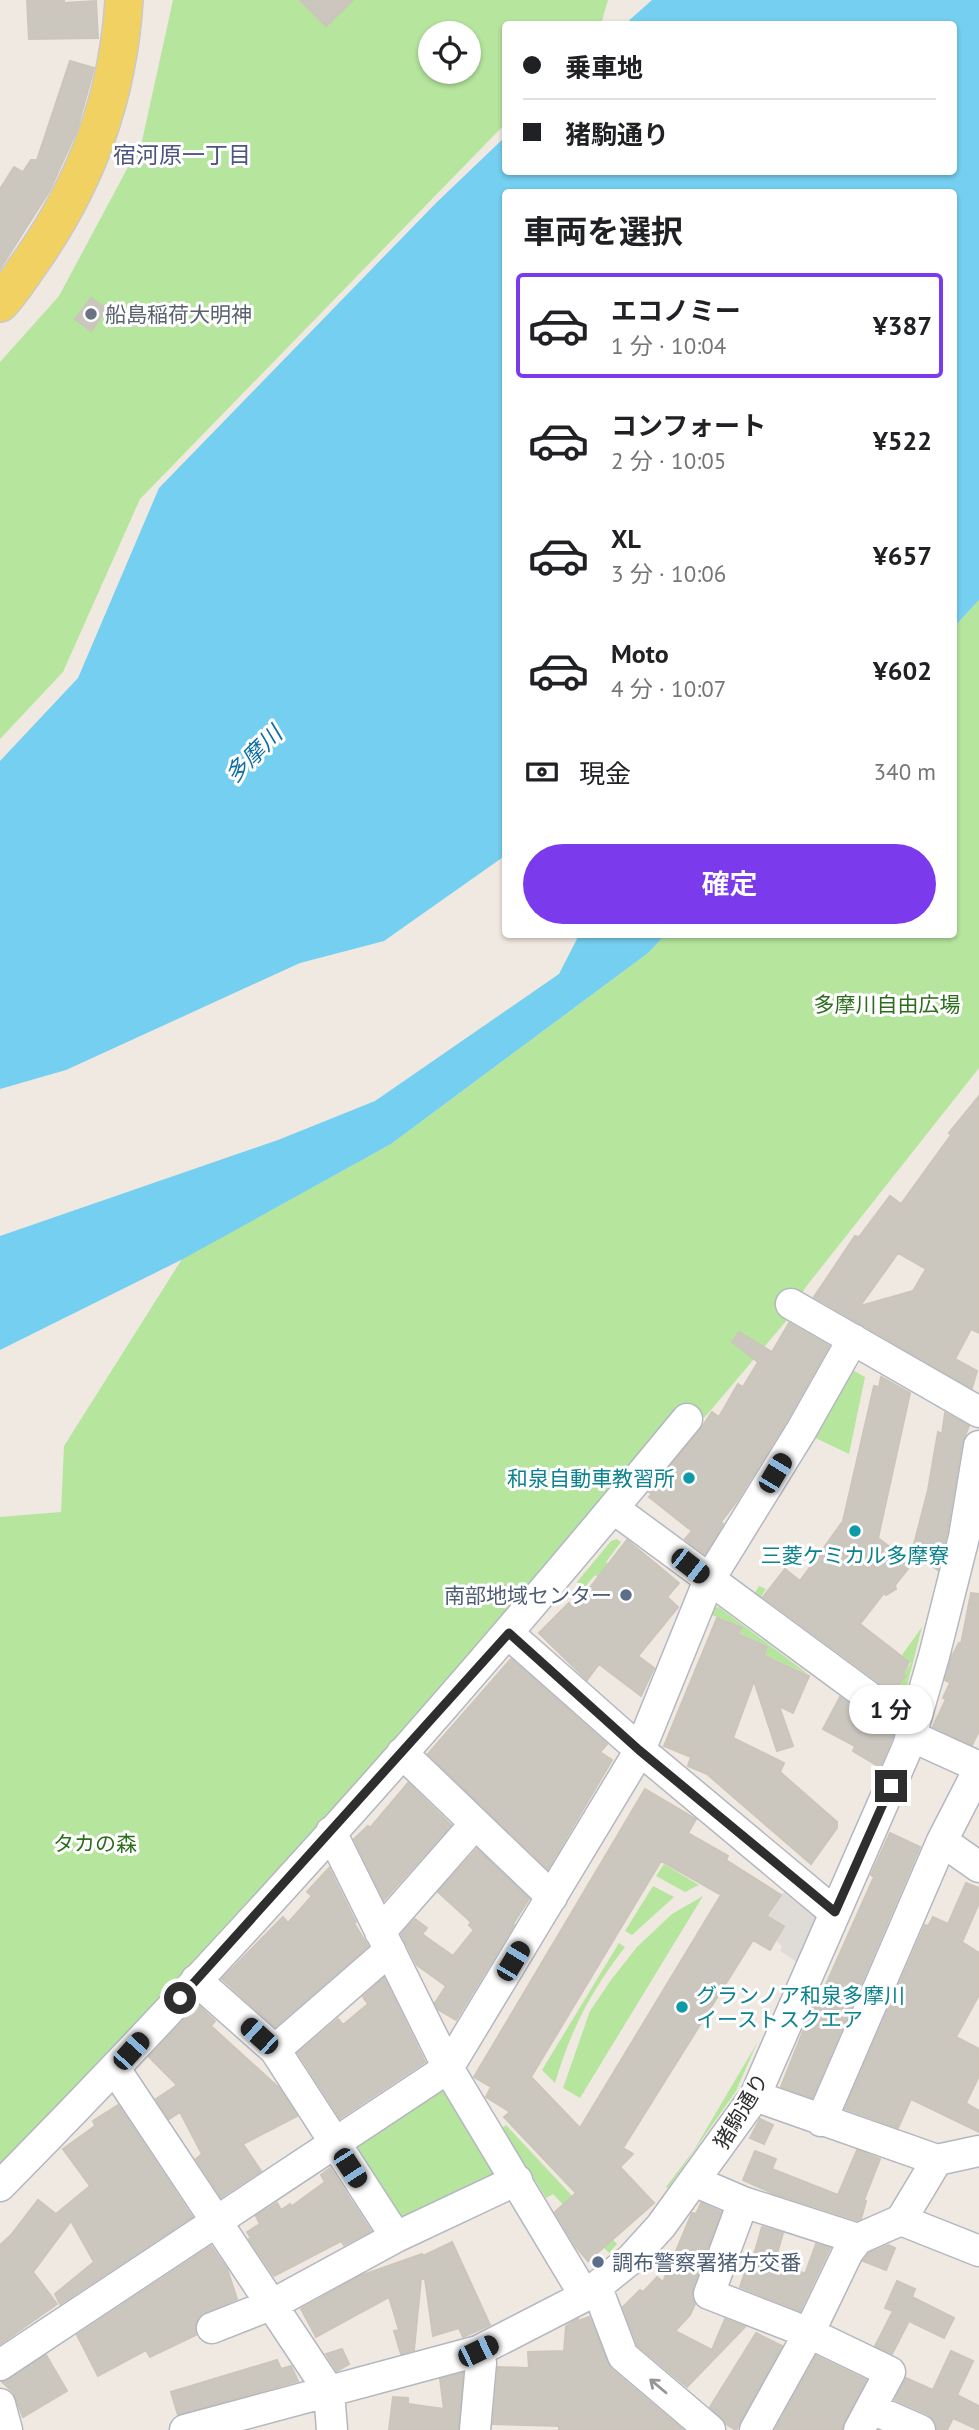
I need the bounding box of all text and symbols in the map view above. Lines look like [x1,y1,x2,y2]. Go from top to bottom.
map controls [418,21,481,84]
button: locate [418,21,481,84]
text: 乗車地 [565,51,643,84]
text: 猪駒通り [565,118,669,151]
district label: 宿河原一丁目 [113,140,251,169]
text: 車両を選択 [523,210,683,252]
icon: car [527,294,590,357]
text: エコノミー [611,294,741,327]
place label: 船島稲荷大明神 [105,301,252,328]
marker: 船島稲荷大明神 [83,306,99,322]
text: ¥387 [873,309,932,342]
text: 1 分 · 10:04 [611,331,726,360]
icon: car [527,409,590,472]
text: コンフォート [611,409,766,442]
text: ¥522 [873,424,932,457]
text: 2 分 · 10:05 [611,446,726,475]
text: XL [611,522,641,555]
icon: car [527,524,590,587]
text: ¥657 [873,539,932,572]
text: 3 分 · 10:06 [611,559,726,588]
text: Moto [611,637,669,670]
icon: car [527,639,590,702]
text: ¥602 [873,654,932,687]
text: 4 分 · 10:07 [611,674,726,703]
water label: 多摩川 [218,717,290,789]
icon: cash [523,753,561,791]
text: 現金 [579,757,631,790]
text: 340 m [874,757,936,786]
button: 確定 [523,844,936,924]
park label: 多摩川自由広場 [814,991,961,1018]
car [756,1450,795,1496]
place label: 和泉自動車教習所 [507,1465,675,1492]
marker: 和泉自動車教習所 [681,1470,697,1486]
marker: 三菱ケミカル多摩寮 [847,1523,863,1539]
place label: 三菱ケミカル多摩寮 [761,1542,949,1569]
car [667,1545,714,1587]
place label: 南部地域センター [444,1582,612,1609]
marker: 南部地域センター [618,1587,634,1603]
callout: 1 分 [849,1684,933,1734]
text: 1 分 [870,1695,912,1724]
route end [875,1770,907,1802]
park label: タカの森 [53,1830,137,1857]
car [494,1938,533,1984]
route start [164,1982,196,2014]
place label: グランノア和泉多摩川 イーストスクエア [696,1982,905,2033]
marker: グランノア和泉多摩川 イーストスクエア [674,1999,690,2015]
car [237,2014,282,2058]
car [110,2028,153,2074]
street label: 猪駒通り [708,2068,774,2154]
car [330,2145,371,2191]
place label: 調布警察署猪方交番 [612,2249,801,2276]
marker: 調布警察署猪方交番 [590,2254,606,2270]
car [455,2332,502,2370]
one-way arrow [649,2378,667,2394]

